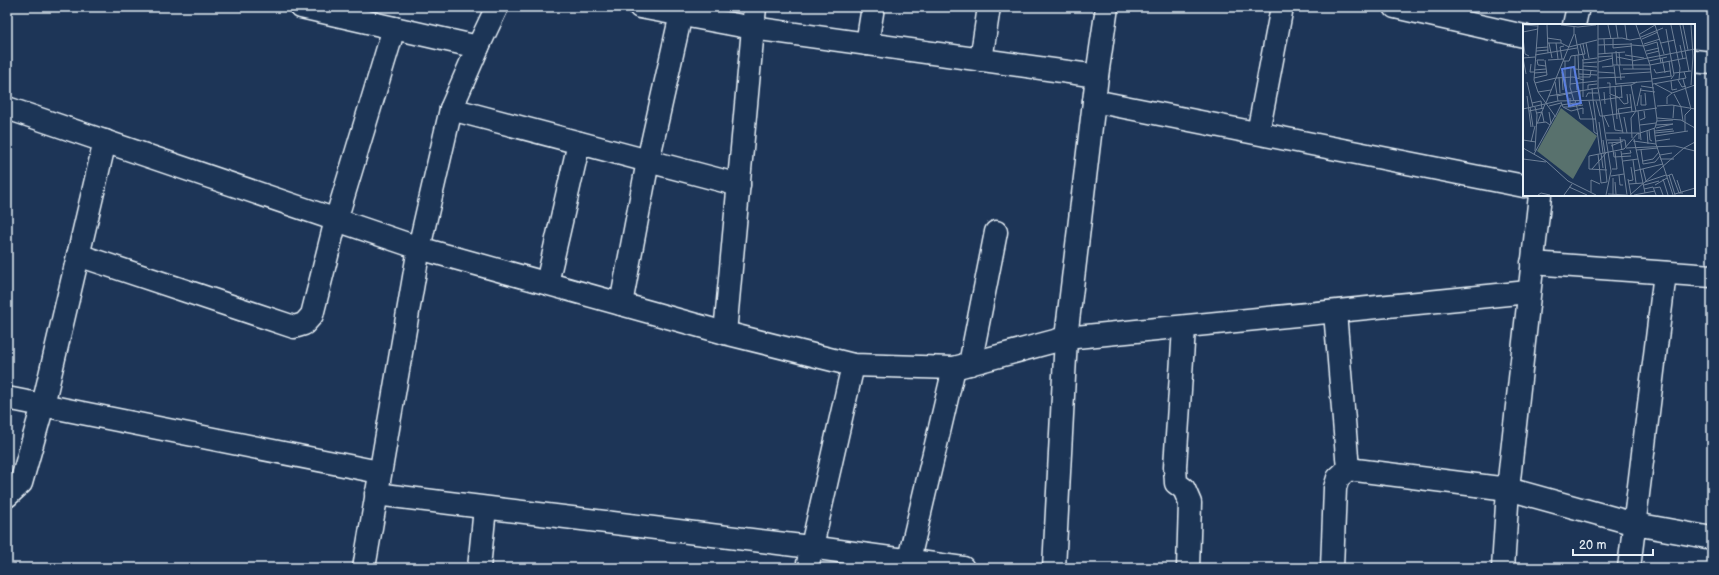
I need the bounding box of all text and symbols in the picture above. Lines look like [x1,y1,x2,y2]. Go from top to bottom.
inset map [1523,24,1695,196]
scale bar [1573,531,1653,557]
text: 20 m [1579,538,1606,553]

